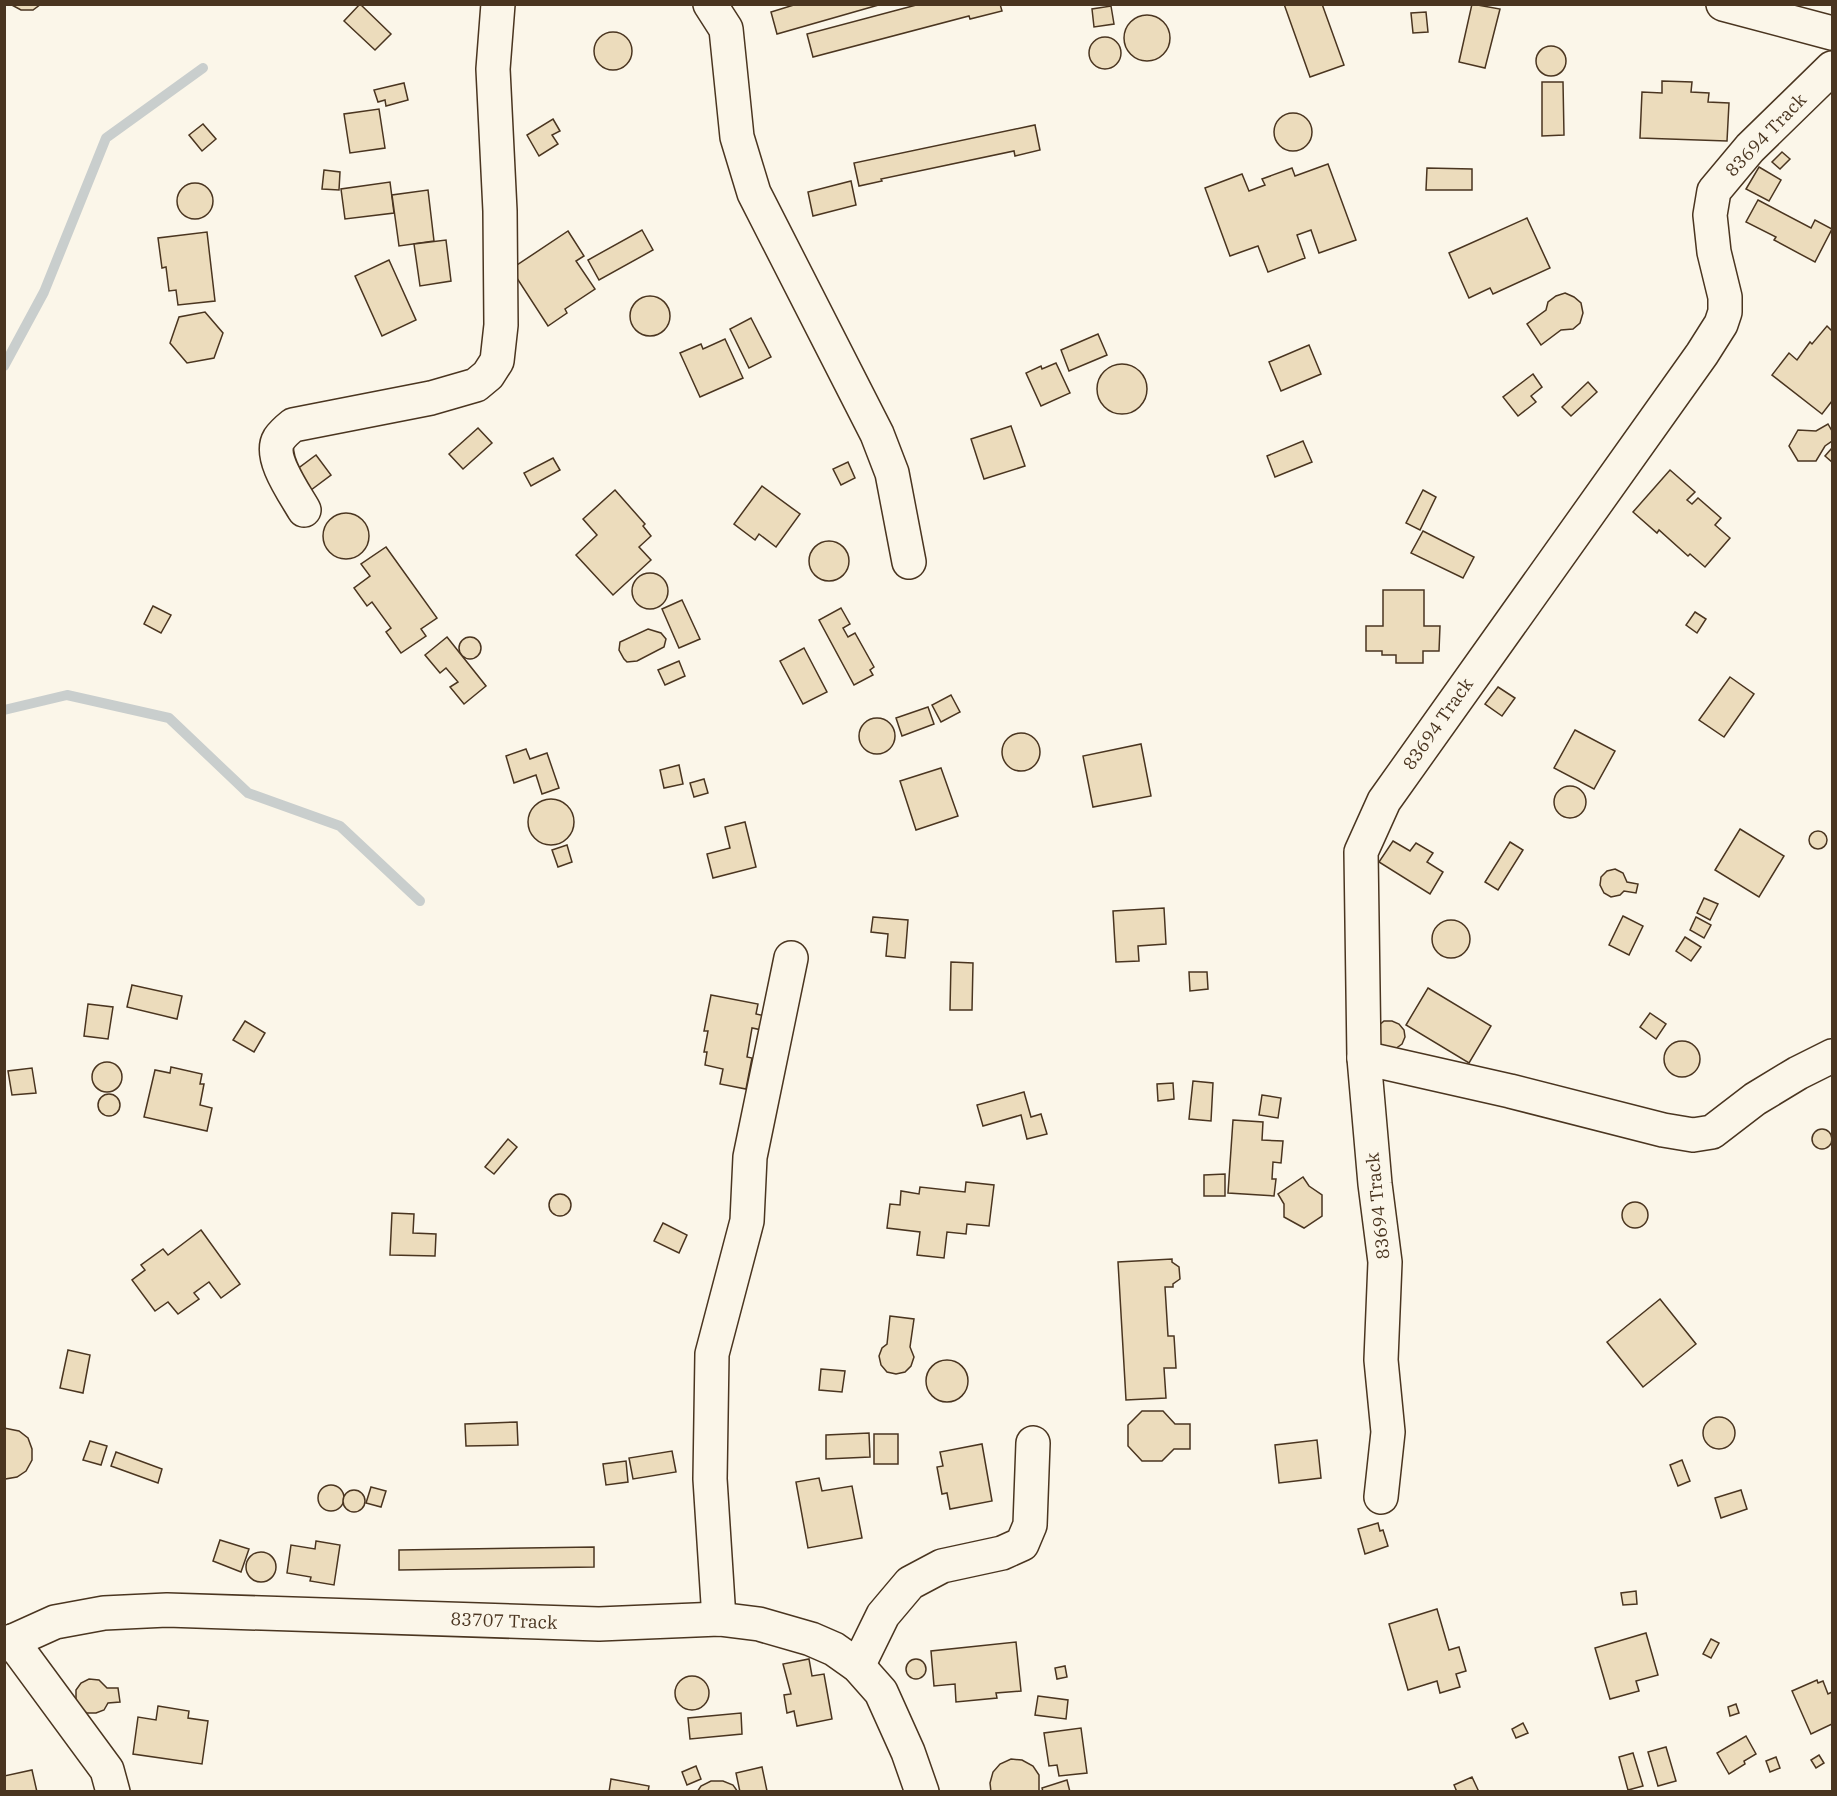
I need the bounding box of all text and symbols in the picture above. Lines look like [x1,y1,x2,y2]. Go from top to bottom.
street label: 83694 Track [1720,88,1811,181]
street label: 83694 Track [1397,673,1478,774]
street label: 83694 Track [1360,1151,1395,1261]
street label: 83707 Track [450,1607,558,1634]

